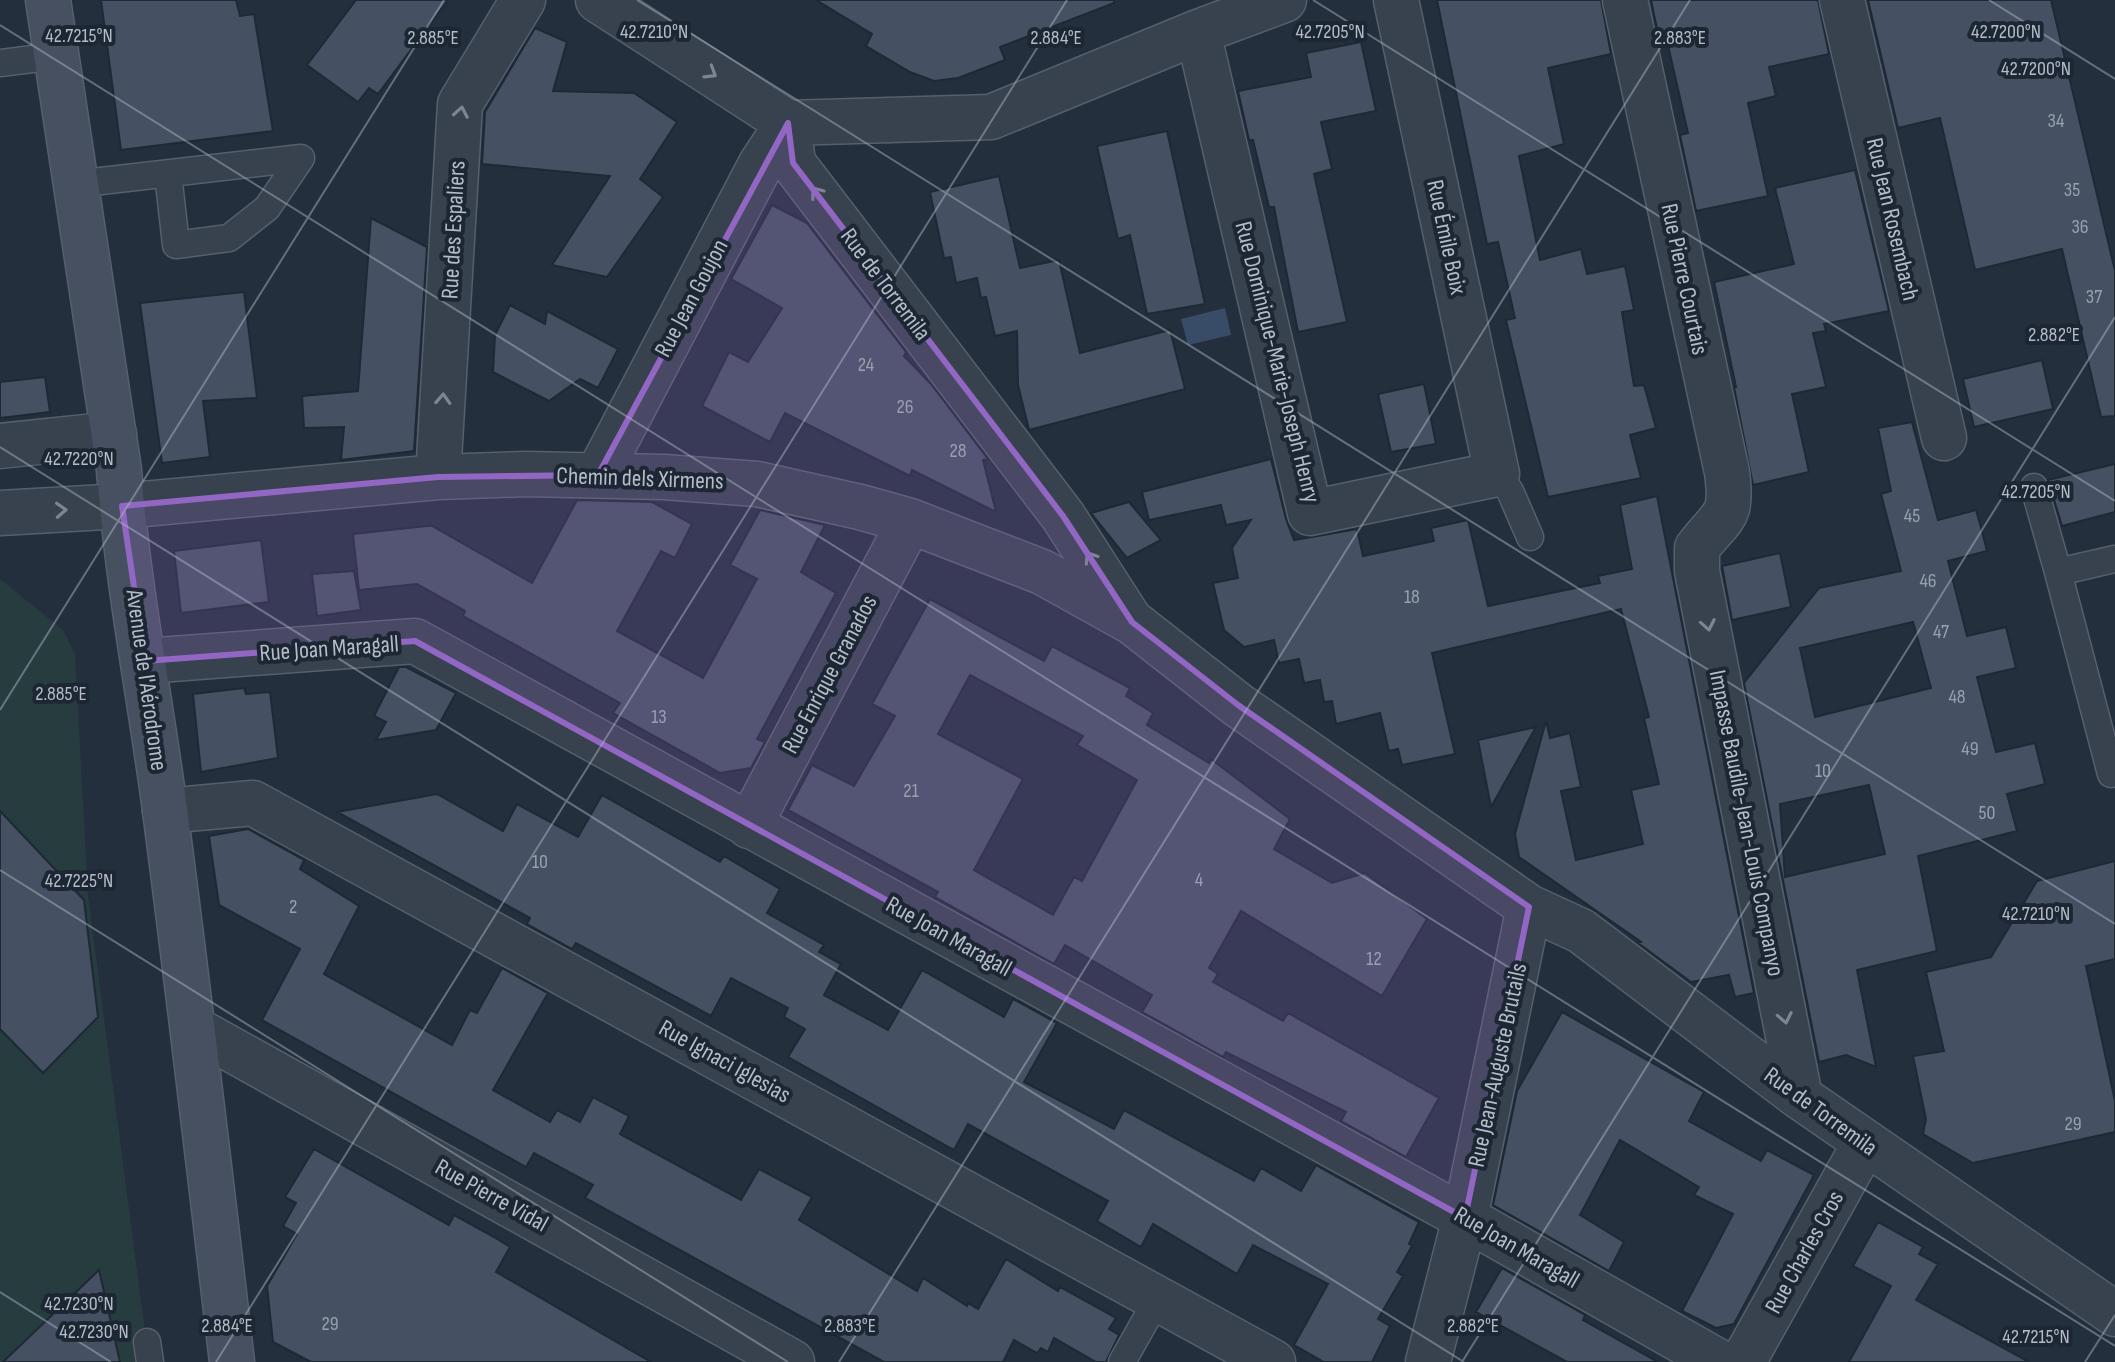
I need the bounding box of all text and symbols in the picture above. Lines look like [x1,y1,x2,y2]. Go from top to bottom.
text: 42.7210°N [620,20,688,44]
text: 42.7205°N [1295,20,1365,44]
text: 42.7200°N [1971,20,2041,44]
text: 42.7215°N [45,24,113,48]
text: 2.885°E [407,26,459,50]
text: 2.884°E [1030,26,1082,50]
text: 2.883°E [1654,26,1706,50]
text: 42.7200°N [2001,57,2071,81]
one-way arrow [702,63,717,78]
one-way arrow [452,105,469,118]
house number: 34 [2048,109,2064,133]
street label: Rue Jean Rosembach [1860,135,1925,303]
street label: Rue des Espaliers [435,160,472,300]
street label: Rue Émile Boix [1420,177,1473,297]
house number: 35 [2064,178,2080,202]
one-way arrow [811,186,825,201]
street label: Rue Pierre Courtais [1654,201,1715,357]
house number: 36 [2071,215,2089,239]
street label: Rue Dominique-Marie-Joseph Henry [1229,219,1327,506]
street label: Rue de Torremila [834,223,937,346]
street label: Rue Jean Goujon [648,234,735,362]
house number: 37 [2086,285,2102,309]
text: 2.882°E [2028,323,2080,347]
house number: 24 [858,353,874,377]
one-way arrow [434,392,451,405]
house number: 26 [897,395,914,419]
house number: 28 [950,439,967,463]
text: 42.7220°N [44,447,114,471]
street label: Chemin dels Xirmens [556,461,724,496]
text: 42.7205°N [2001,480,2071,504]
one-way arrow [55,502,68,519]
house number: 45 [1904,504,1920,528]
one-way arrow [1084,551,1099,565]
house number: 46 [1919,569,1937,593]
house number: 18 [1404,585,1420,609]
street label: Avenue de l'Aérodrome [119,587,174,772]
street label: Rue Enrique Granados [775,590,883,759]
one-way arrow [1698,618,1715,632]
house number: 47 [1933,620,1949,644]
street label: Rue Joan Maragall [258,629,400,668]
street label: Impasse Baudile-Jean-Louis Companyo [1703,668,1790,979]
text: 2.885°E [35,682,87,706]
house number: 48 [1948,685,1966,709]
house number: 13 [651,705,667,729]
house number: 49 [1961,737,1979,761]
house number: 10 [1815,759,1831,783]
house number: 21 [903,779,919,803]
house number: 50 [1979,801,1995,825]
house number: 10 [532,850,548,874]
house number: 4 [1195,868,1203,892]
text: 42.7225°N [45,869,113,893]
street label: Rue Joan Maragall [881,890,1017,983]
house number: 2 [289,895,297,919]
text: 42.7210°N [2002,902,2070,926]
house number: 12 [1366,947,1382,971]
street label: Rue Jean-Auguste Brutails [1462,960,1533,1170]
one-way arrow [1776,1011,1793,1024]
street label: Rue Ignaci Iglesias [654,1013,796,1109]
street label: Rue de Torremila [1758,1061,1883,1162]
house number: 29 [2064,1112,2082,1136]
street label: Rue Pierre Vidal [430,1153,553,1238]
street label: Rue Charles Cros [1759,1186,1850,1319]
street label: Rue Joan Maragall [1449,1200,1584,1295]
text: 42.7230°N [44,1292,114,1316]
house number: 29 [321,1312,339,1336]
text: 2.884°E [201,1314,253,1338]
text: 2.883°E [824,1314,876,1338]
text: 2.882°E [1447,1314,1499,1338]
text: 42.7230°N [59,1320,129,1344]
text: 42.7215°N [2002,1325,2070,1349]

